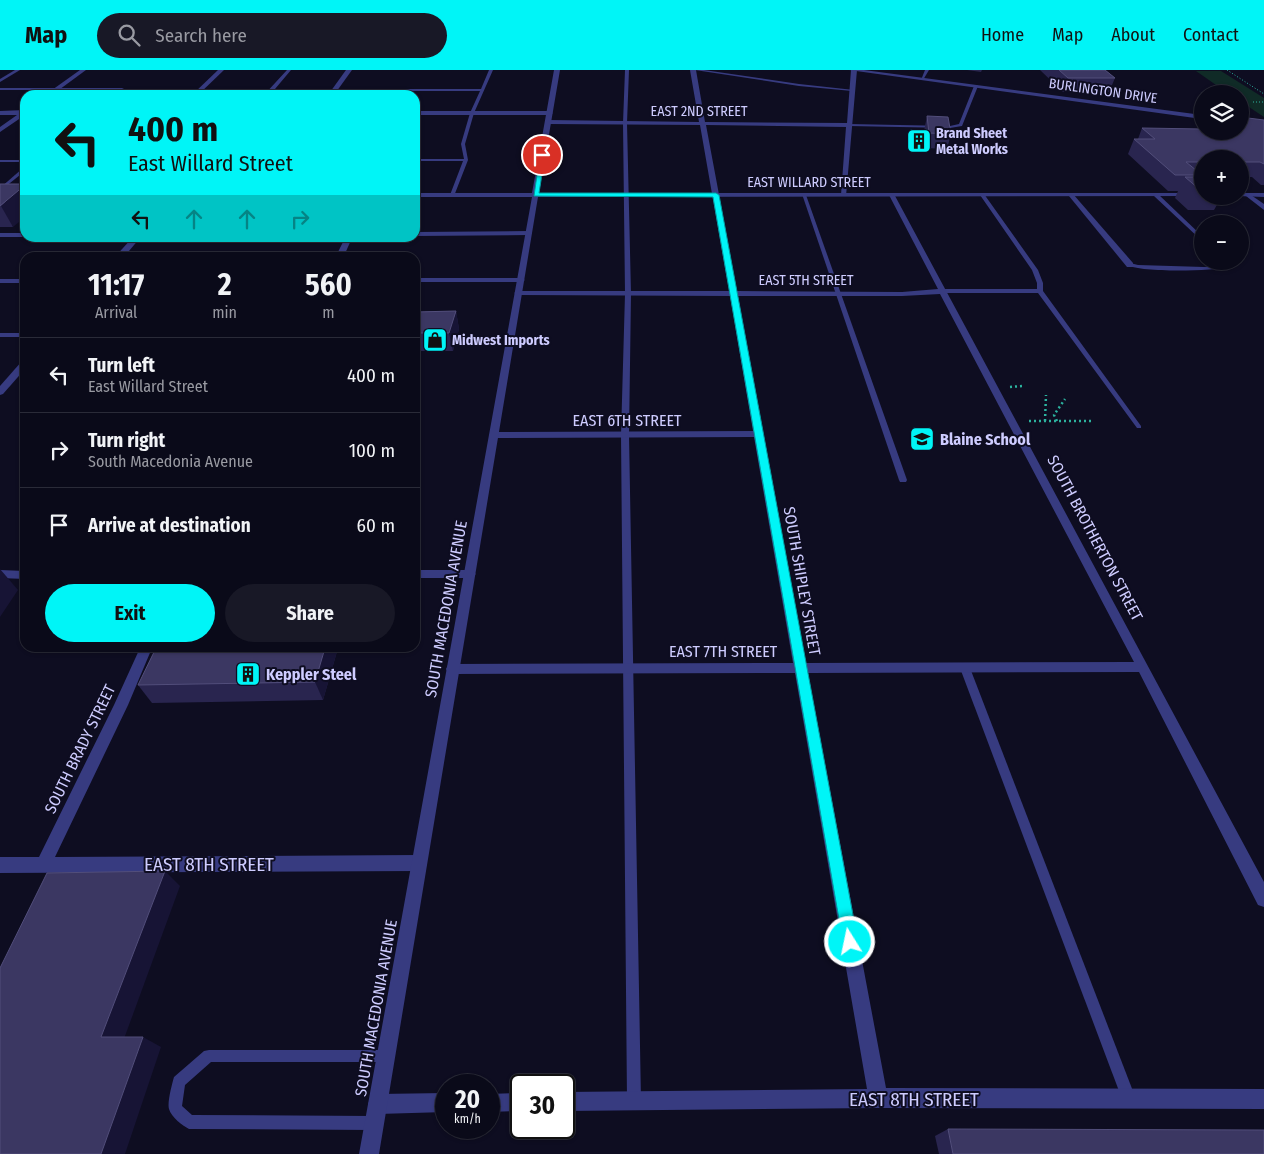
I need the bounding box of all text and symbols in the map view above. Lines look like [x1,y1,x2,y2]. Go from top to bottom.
search box [97,13,447,58]
text: Map [25,21,67,49]
icon: search [115,21,143,49]
text: Search here [155,24,247,47]
text: Home [981,24,1024,46]
text: Map [1052,24,1083,46]
text: About [1111,24,1155,46]
text: Contact [1183,24,1239,46]
street label: BURLINGTON DRIVE [1048,75,1159,107]
map controls [1194,85,1249,270]
button: layers [1194,85,1249,140]
street label: EAST 2ND STREET [651,103,748,120]
text: 400 m [128,108,218,150]
icon: left [45,110,110,175]
place label: Brand Sheet Metal Works [936,125,1008,158]
building icon: Brand Sheet Metal Works [906,128,932,154]
pin [521,134,563,176]
icon: arrive [528,141,556,169]
text: East Willard Street [128,150,293,177]
button: + [1194,150,1249,205]
street label: EAST WILLARD STREET [747,174,871,191]
icon: left [127,205,155,233]
icon: ahead [180,205,208,233]
icon: ahead [233,205,261,233]
icon: right [286,205,314,233]
button: − [1194,215,1249,270]
text: 11:17 [88,267,144,303]
text: 2 [218,267,232,303]
text: 560 [305,267,352,303]
street label: EAST 5TH STREET [759,272,854,289]
text: Arrival [95,303,137,322]
text: min [212,303,237,322]
text: m [322,303,335,322]
shop icon: Midwest Imports [422,327,448,353]
place label: Midwest Imports [452,332,550,349]
text: Turn left [88,354,155,377]
icon: left [45,361,73,389]
text: 400 m [347,364,395,387]
text: East Willard Street [88,377,208,396]
street label: EAST 6TH STREET [573,411,682,430]
school or university icon: Blaine School [909,426,935,452]
text: Turn right [88,429,165,452]
place label: Blaine School [940,430,1031,449]
icon: right [45,436,73,464]
text: 100 m [349,439,395,462]
text: South Macedonia Avenue [88,452,253,471]
street label: SOUTH BROTHERTON STREET [1043,452,1147,624]
street label: SOUTH SHIPLEY STREET [780,505,825,657]
icon: arrive [45,511,73,539]
text: Arrive at destination [88,514,251,537]
text: 60 m [357,514,395,537]
street label: SOUTH MACEDONIA AVENUE [421,519,471,699]
button: Exit [45,584,215,642]
button: Share [225,584,395,642]
street label: EAST 7TH STREET [669,642,778,661]
building icon: Keppler Steel [235,661,261,687]
place label: Keppler Steel [266,665,357,684]
street label: SOUTH BRADY STREET [41,681,120,816]
street label: EAST 8TH STREET [144,853,274,876]
position arrow [823,915,875,967]
street label: SOUTH MACEDONIA AVENUE [351,918,401,1098]
speed limit sign: 30 [510,1074,575,1139]
text: 20 [455,1085,480,1115]
street label: EAST 8TH STREET [849,1088,979,1111]
text: km/h [454,1112,481,1126]

